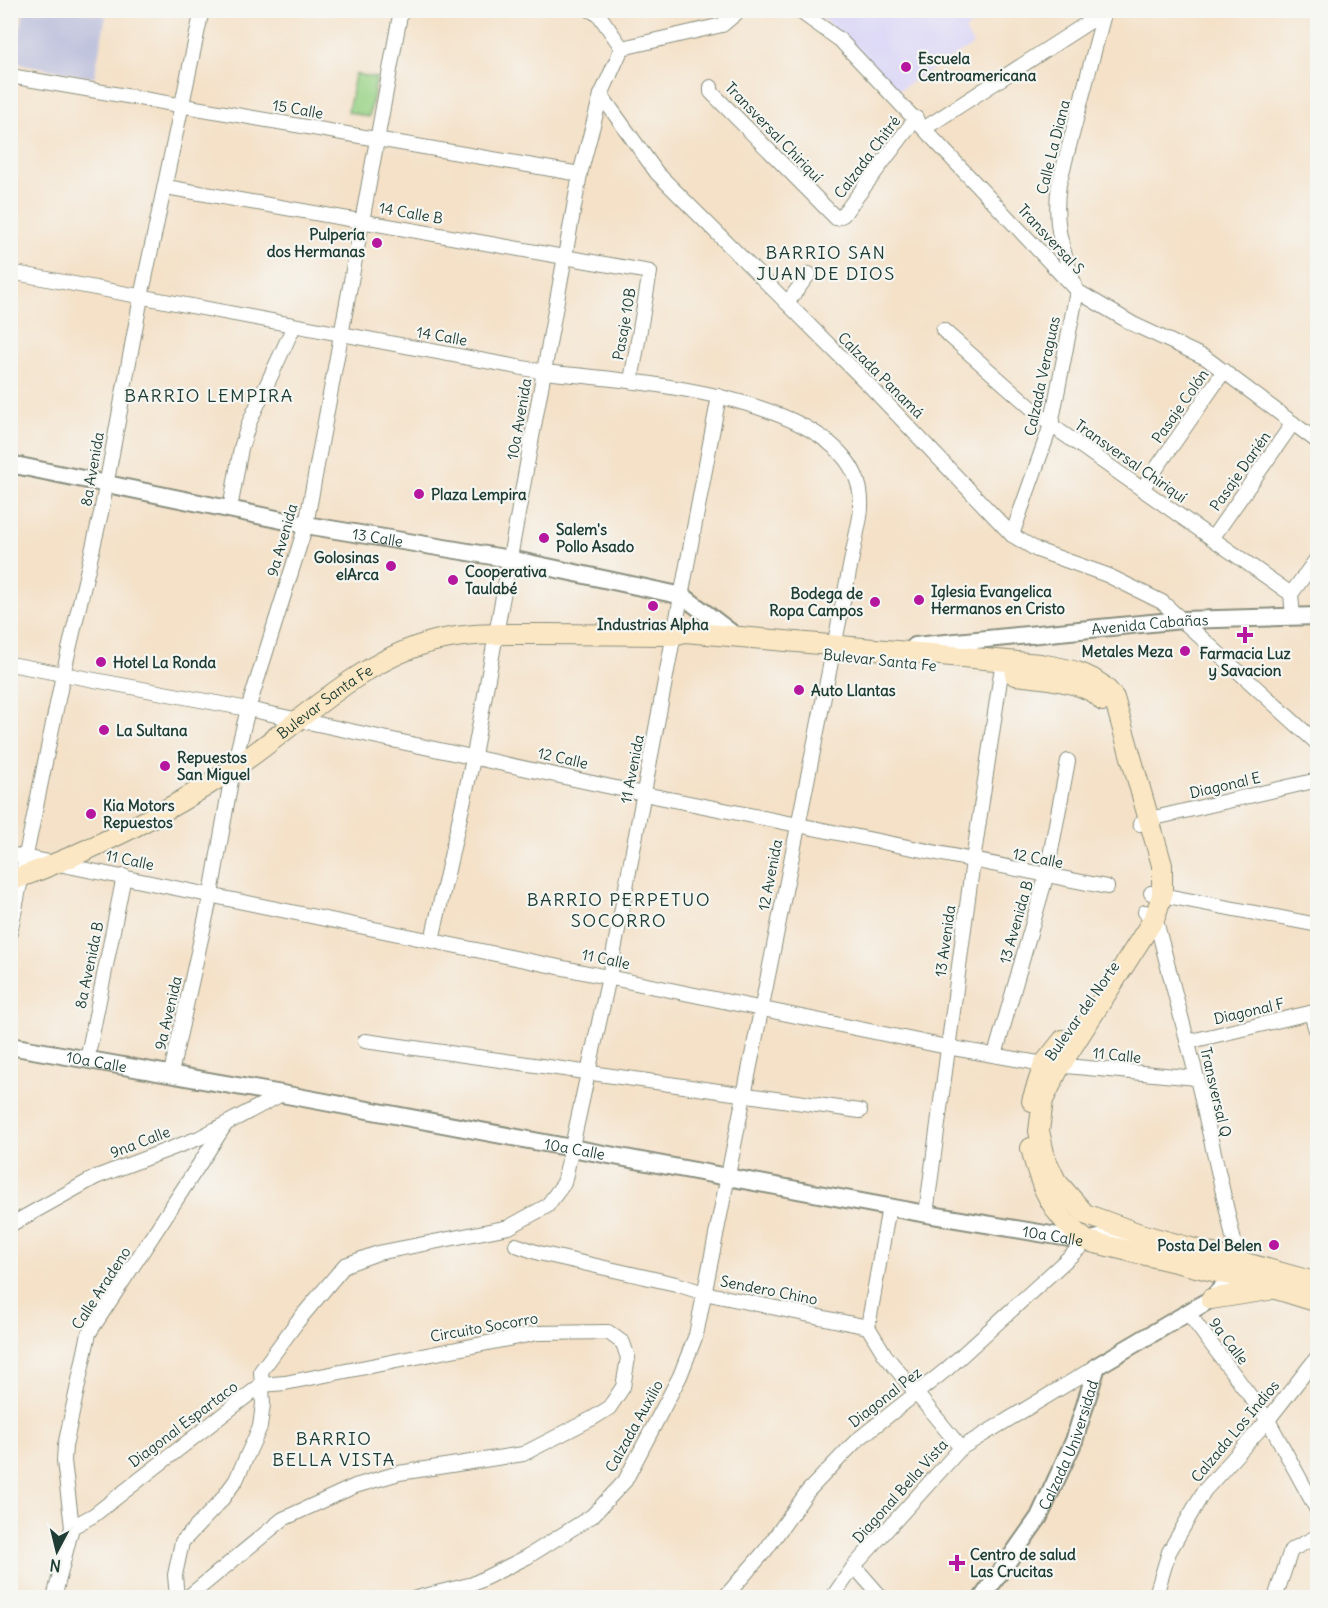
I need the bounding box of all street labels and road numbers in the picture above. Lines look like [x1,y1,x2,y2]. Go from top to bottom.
street label: Transversal Chiriquí [721,78,827,186]
street label: 15 Calle [271,95,325,123]
street label: Calle La Diana [1032,97,1074,196]
street label: Calzada Chitré [830,112,904,202]
street label: 14 Calle B [377,198,445,228]
street label: Transversal S [1014,200,1088,278]
street label: Pasaje 10B [608,286,640,362]
street label: Calzada Veraguas [1020,314,1064,438]
street label: 14 Calle [415,322,469,350]
street label: Calzada Panamá [834,328,928,422]
street label: Pasaje Colón [1147,365,1213,447]
street label: 10a Avenida [502,376,536,461]
street label: Transversal Chiriquí [1071,415,1191,507]
street label: Pasaje Darién [1206,427,1275,515]
street label: 8a Avenida [76,430,108,508]
street label: 9a Avenida [263,501,302,579]
street label: 13 Calle [351,523,405,551]
street label: Avenida Cabañas [1091,610,1209,638]
street label: Bulevar Santa Fe [822,645,938,675]
street label: Bulevar Santa Fe [273,660,376,743]
street label: 11 Avenida [616,732,648,805]
street label: 12 Calle [536,743,590,773]
street label: Diagonal E [1188,768,1263,802]
street label: 12 Avenida [754,837,786,912]
street label: 12 Calle [1011,844,1065,872]
street label: 11 Calle [104,846,156,874]
street label: 13 Avenida B [995,878,1037,966]
street label: 13 Avenida [931,903,960,978]
street label: 8a Avenida B [71,920,108,1010]
street label: 11 Calle [580,945,632,973]
street label: Bulevar del Norte [1041,958,1123,1064]
street label: 9a Avenida [150,974,186,1052]
street label: Diagonal F [1212,994,1287,1028]
street label: 11 Calle [1092,1043,1142,1067]
street label: Transversal Q [1196,1045,1236,1139]
street label: 10a Calle [65,1047,128,1076]
street label: 9na Calle [107,1122,173,1162]
street label: 10a Calle [543,1134,607,1163]
street label: 10a Calle [1021,1221,1085,1250]
street label: Calle Aradeno [67,1243,135,1333]
street label: Sendero Chino [719,1271,819,1309]
street label: Circuito Socorro [429,1308,539,1346]
street label: 9a Calle [1205,1314,1253,1368]
street label: Diagonal Pez [845,1363,925,1431]
street label: Calzada Los Indios [1187,1376,1283,1486]
street label: Diagonal Espartaco [125,1377,241,1471]
street label: Calzada Auxilio [601,1377,667,1475]
street label: Calzada Universidad [1034,1377,1102,1513]
street label: Diagonal Bella Vista [848,1435,952,1547]

